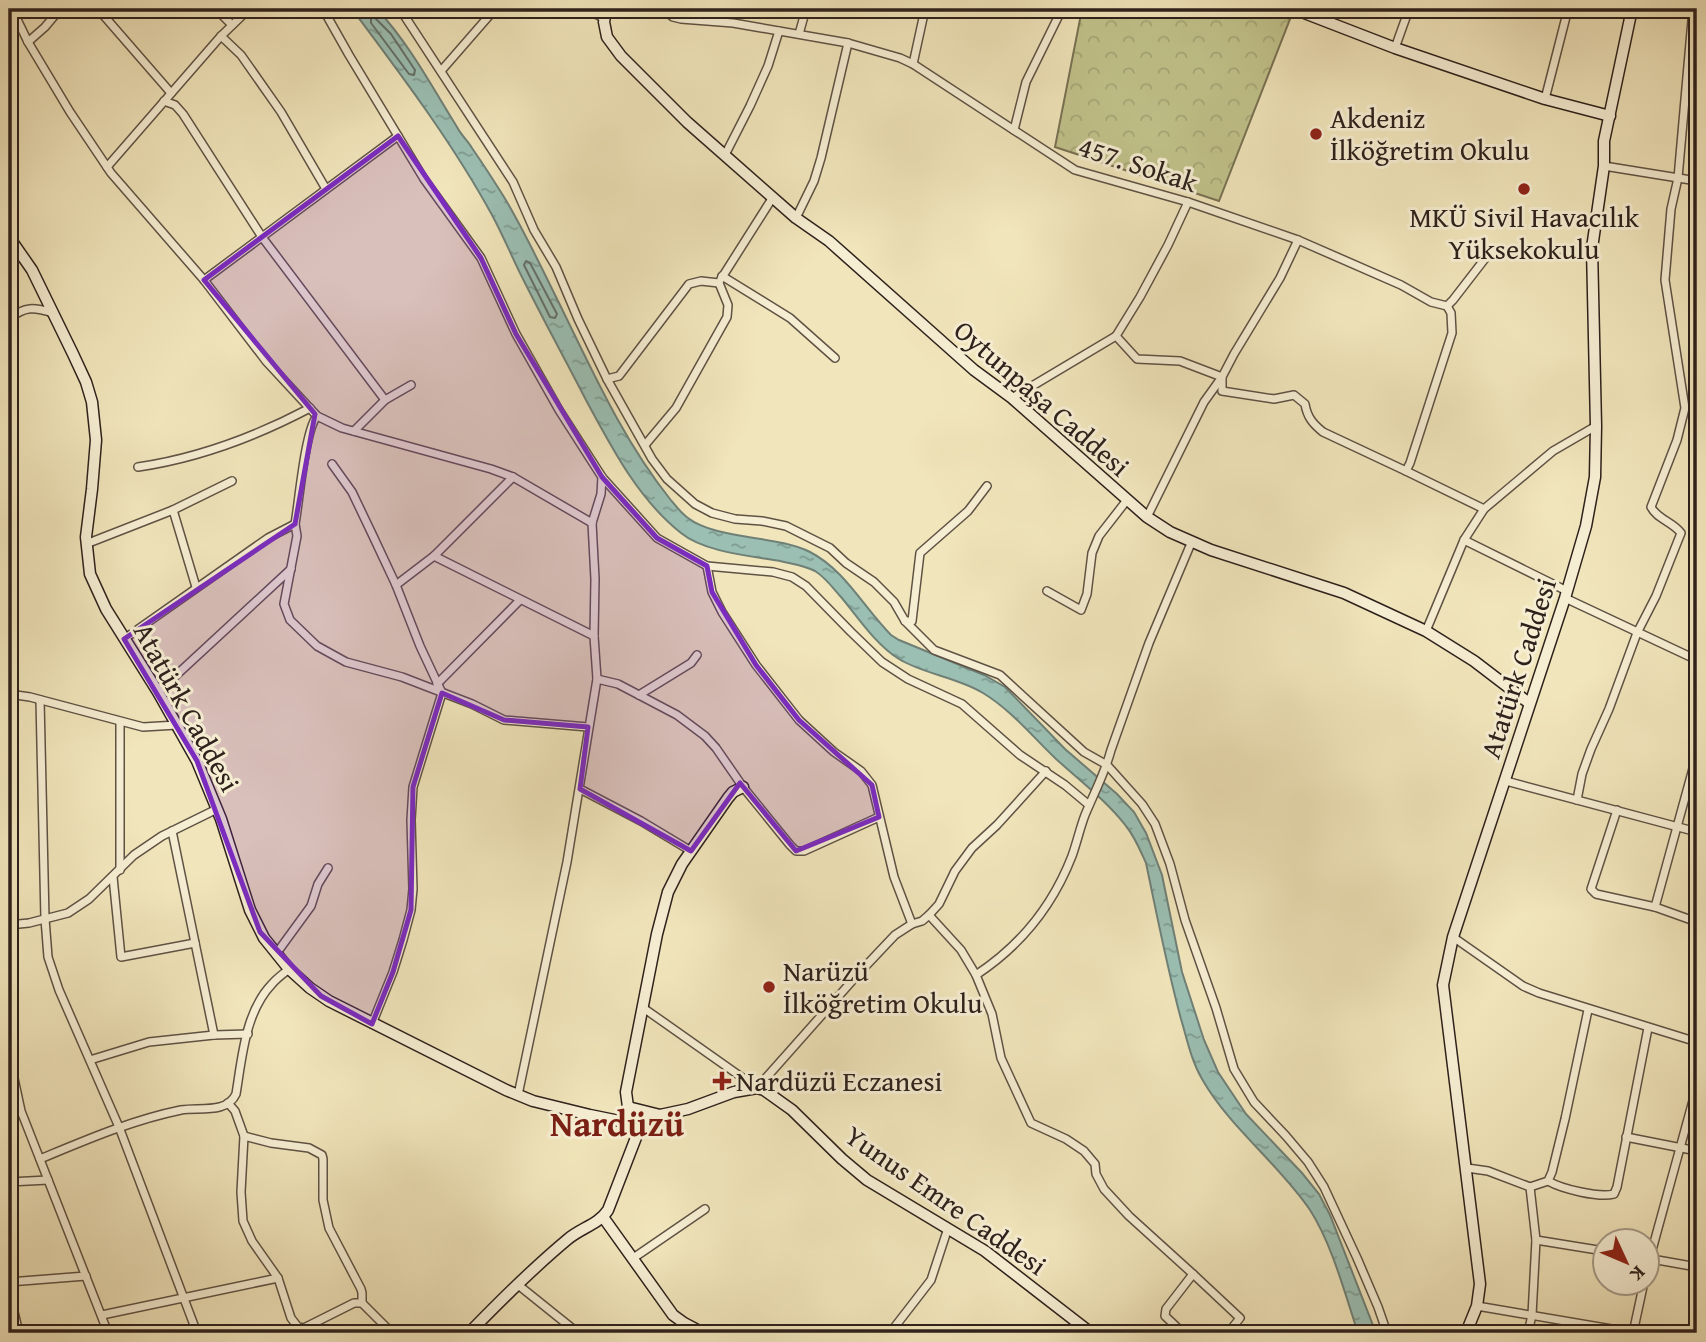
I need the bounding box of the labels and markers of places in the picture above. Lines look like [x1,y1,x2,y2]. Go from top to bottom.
place label: Akdeniz İlköğretim Okulu [1330,97,1529,170]
marker: Akdeniz İlköğretim Okulu [1308,126,1324,142]
marker: MKÜ Sivil Havacılık Yüksekokulu [1516,181,1532,197]
place label: MKÜ Sivil Havacılık Yüksekokulu [1409,196,1640,269]
place label: Narüzü İlköğretim Okulu [783,950,982,1023]
marker: Narüzü İlköğretim Okulu [761,979,777,995]
place label: Nardüzü Eczanesi [736,1060,943,1101]
marker: Nardüzü Eczanesi [714,1073,730,1089]

